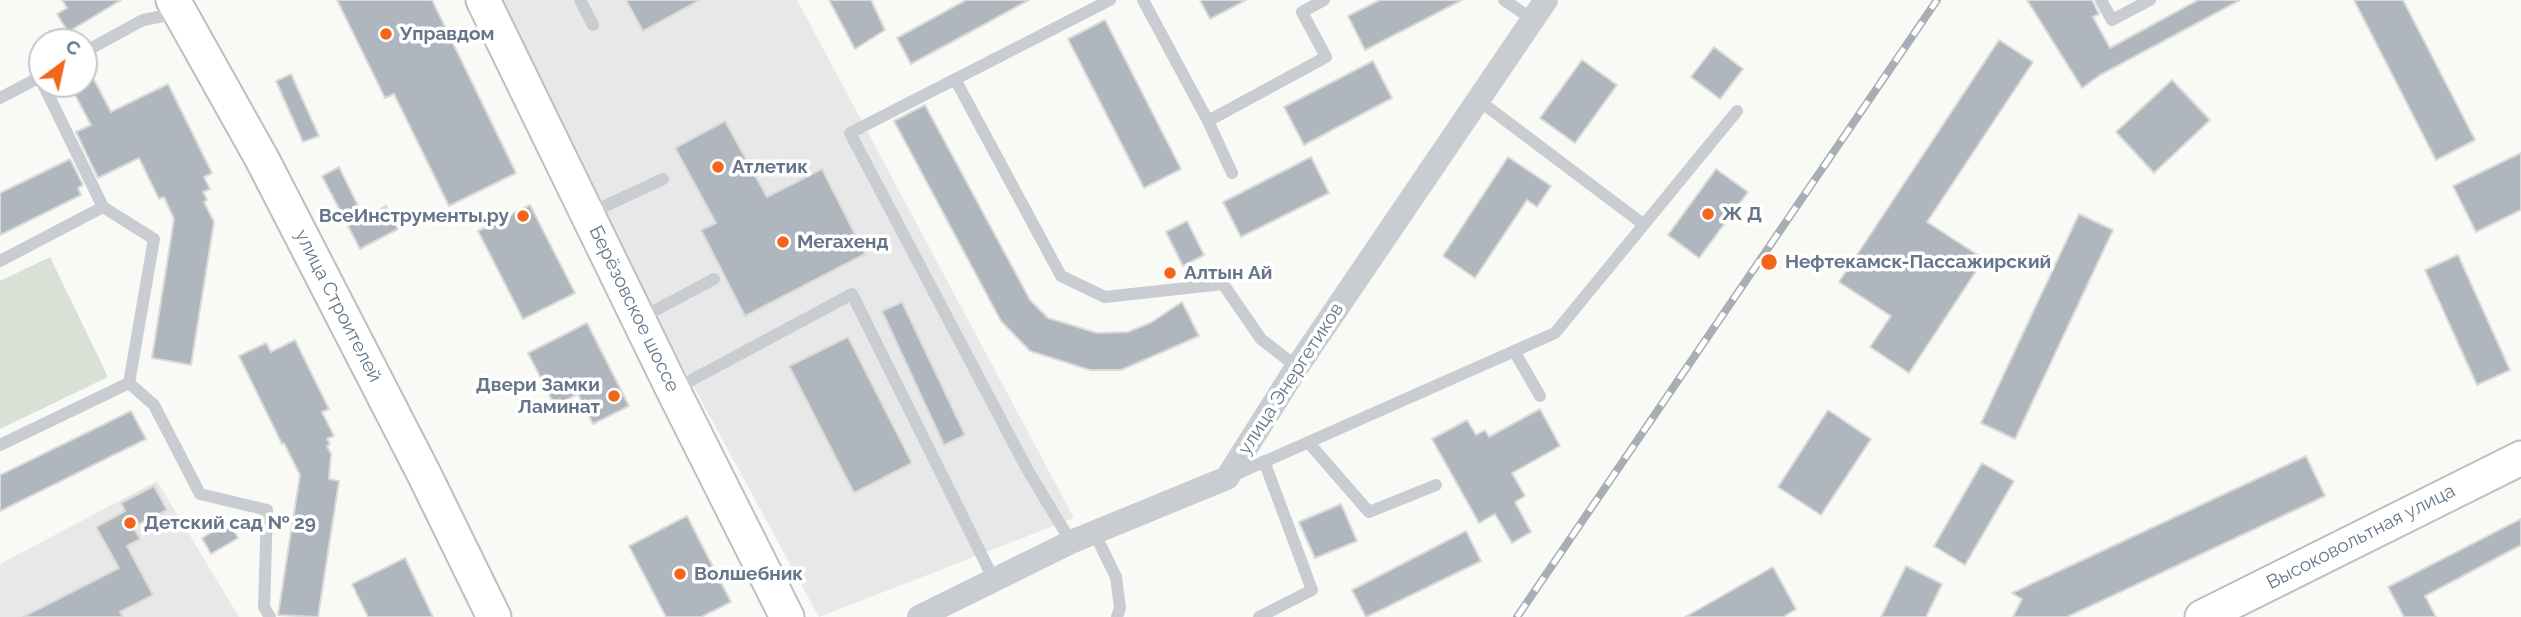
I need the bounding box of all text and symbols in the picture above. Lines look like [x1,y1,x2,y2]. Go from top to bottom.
place label: Управдом [400,23,494,45]
marker: Управдом [378,26,394,42]
north arrow [28,28,98,98]
text: С [62,34,85,60]
place label: Атлетик [732,156,808,178]
marker: Атлетик [710,159,726,175]
place label: Ж Д [1722,203,1762,225]
place label: ВсеИнструменты.ру [319,205,509,227]
marker: Ж Д [1700,206,1716,222]
marker: ВсеИнструменты.ру [515,208,531,224]
street label: Берёзовское шоссе [584,222,684,396]
street label: улица Строителей [290,226,386,386]
place label: Мегахенд [797,231,889,253]
marker: Мегахенд [775,234,791,250]
place label: Нефтекамск-Пассажирский [1785,251,2051,273]
marker: Нефтекамск-Пассажирский [1759,252,1779,272]
place label: Алтын Ай [1184,262,1272,284]
marker: Алтын Ай [1162,265,1178,281]
street label: улица Энергетиков [1233,299,1349,459]
place label: Двери Замки Ламинат [476,374,600,418]
marker: Двери Замки Ламинат [606,388,622,404]
street label: Высоковольтная улица [2263,480,2459,594]
place label: Детский сад № 29 [144,512,316,534]
marker: Детский сад № 29 [122,515,138,531]
place label: Волшебник [694,563,803,585]
marker: Волшебник [672,566,688,582]

